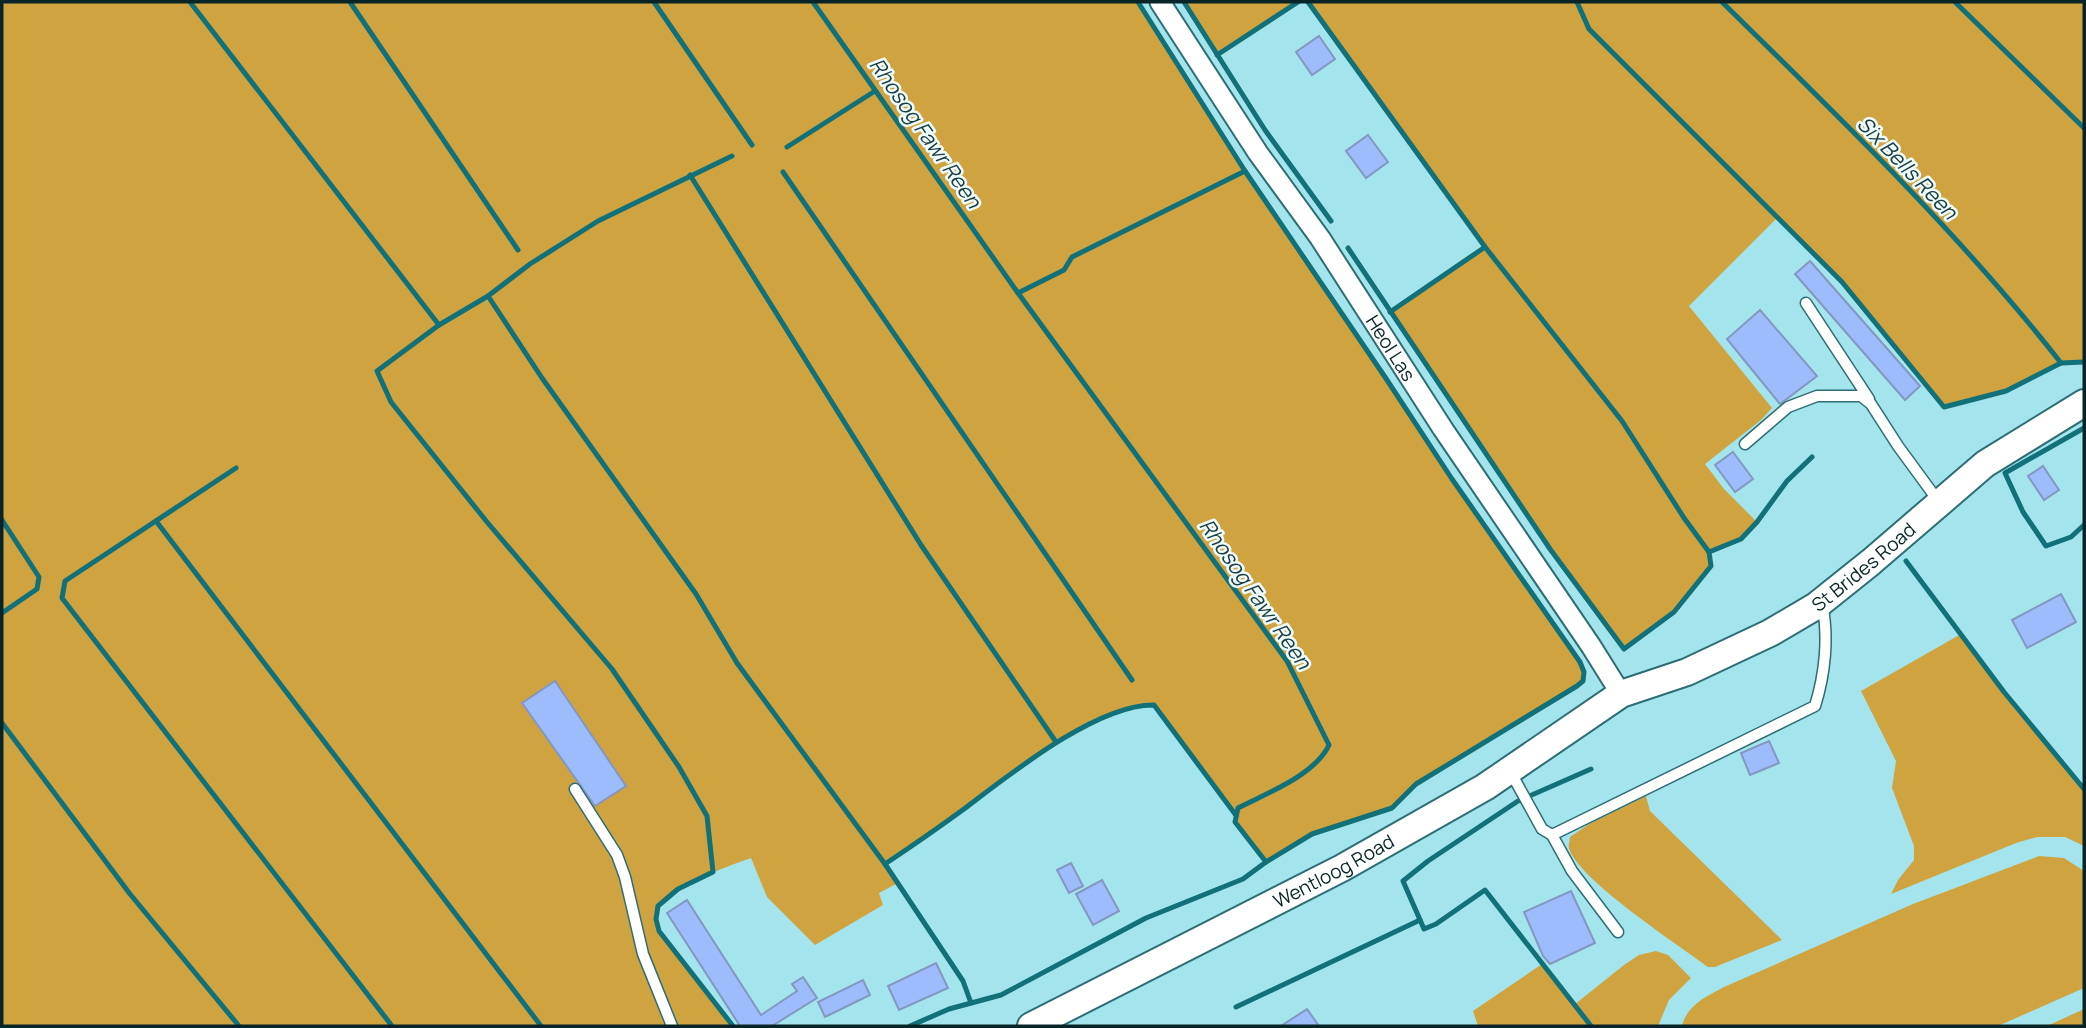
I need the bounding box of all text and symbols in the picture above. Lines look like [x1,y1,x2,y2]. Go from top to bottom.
water label: Rhosog Fawr Reen [863,52,989,214]
water label: Six Bells Reen [1851,110,1965,226]
street label: Heol Las [1360,310,1422,386]
water label: Rhosog Fawr Reen [1193,513,1319,675]
street label: St Brides Road [1806,516,1921,618]
street label: Wentloog Road [1269,828,1399,914]

